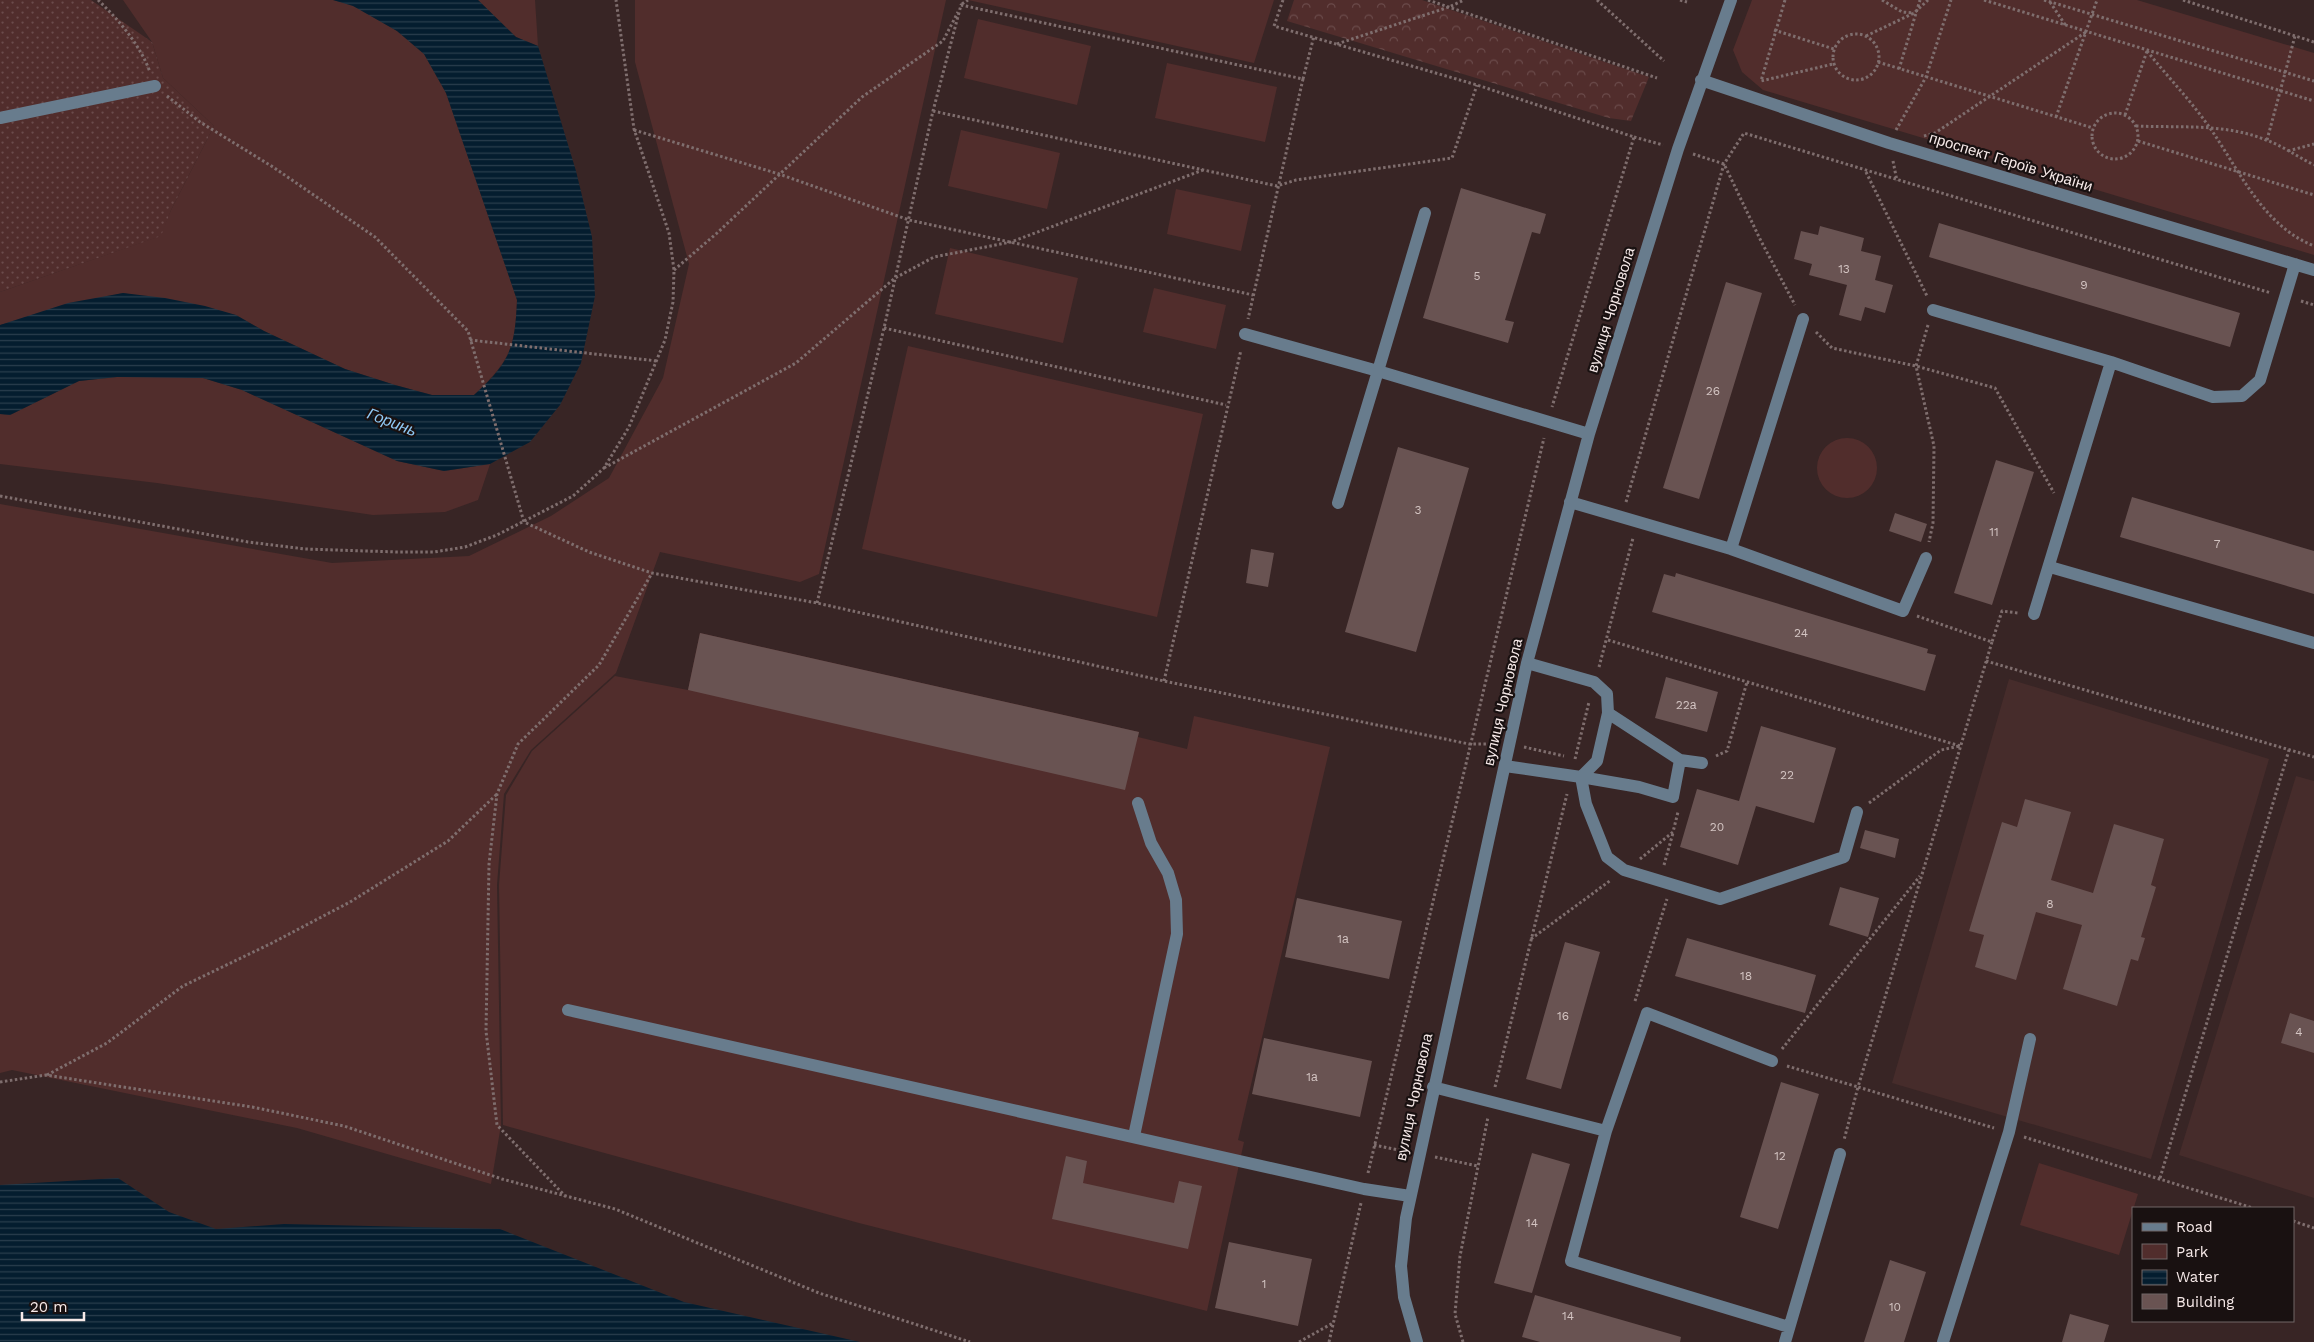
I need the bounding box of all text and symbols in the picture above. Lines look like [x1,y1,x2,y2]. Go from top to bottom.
street label: проспект Героїв України [1927,129,2095,195]
street label: вулиця Чорновола [1583,245,1639,375]
house number: 13 [1838,262,1850,276]
house number: 5 [1474,269,1481,283]
house number: 9 [2080,278,2088,292]
house number: 26 [1706,384,1720,398]
water label: Горинь [364,404,420,440]
house number: 3 [1415,503,1422,517]
house number: 11 [1989,525,1999,539]
house number: 7 [2214,537,2221,551]
house number: 24 [1794,626,1808,640]
street label: вулиця Чорновола [1480,636,1527,767]
house number: 22а [1676,698,1697,712]
house number: 22 [1780,768,1794,782]
house number: 20 [1710,820,1724,834]
house number: 8 [2046,897,2054,911]
house number: 1а [1337,932,1349,946]
house number: 18 [1740,969,1752,983]
house number: 16 [1557,1009,1569,1023]
house number: 4 [2295,1025,2303,1039]
street label: вулиця Чорновола [1392,1031,1436,1162]
house number: 1а [1306,1070,1318,1084]
house number: 12 [1774,1149,1786,1163]
legend [2132,1207,2294,1322]
house number: 14 [1526,1216,1538,1230]
text: Road [2176,1218,2213,1236]
text: Park [2176,1243,2209,1261]
text: Water [2176,1268,2219,1286]
house number: 1 [1262,1277,1266,1291]
scale bar [22,1290,85,1322]
text: Building [2176,1293,2234,1311]
text: 20 m [30,1298,68,1316]
house number: 10 [1889,1300,1901,1314]
house number: 14 [1562,1309,1574,1323]

